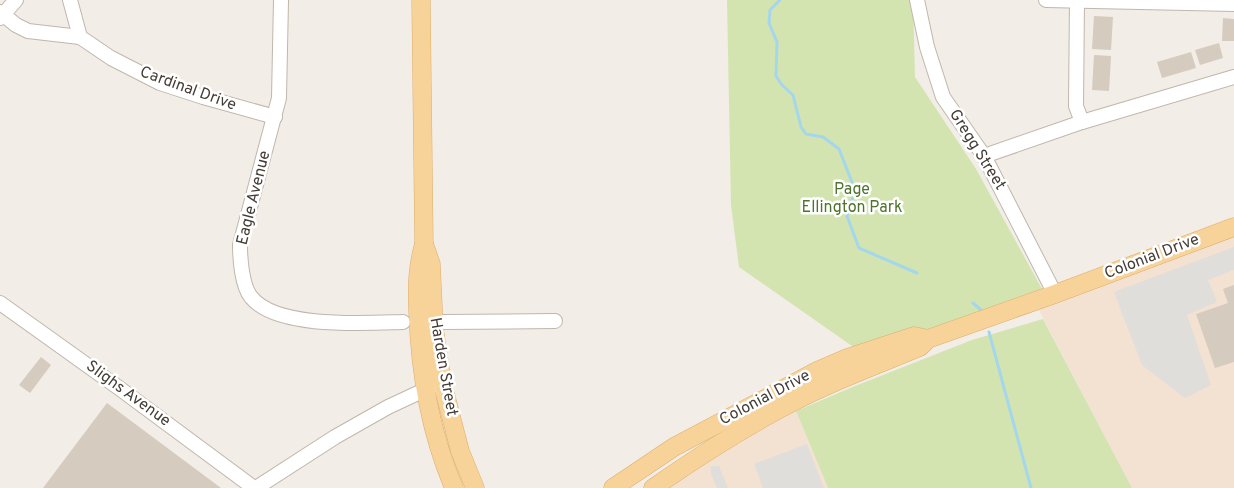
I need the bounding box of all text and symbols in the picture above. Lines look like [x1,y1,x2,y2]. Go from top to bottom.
street label: Cardinal Drive [137,62,239,116]
street label: Gregg Street [944,106,1010,194]
street label: Eagle Avenue [233,149,275,247]
park label: Page Ellington Park [802,180,902,218]
street label: Colonial Drive [1102,230,1202,284]
street label: Harden Street [424,316,462,418]
street label: Slighs Avenue [82,357,174,431]
street label: Colonial Drive [716,366,814,430]

